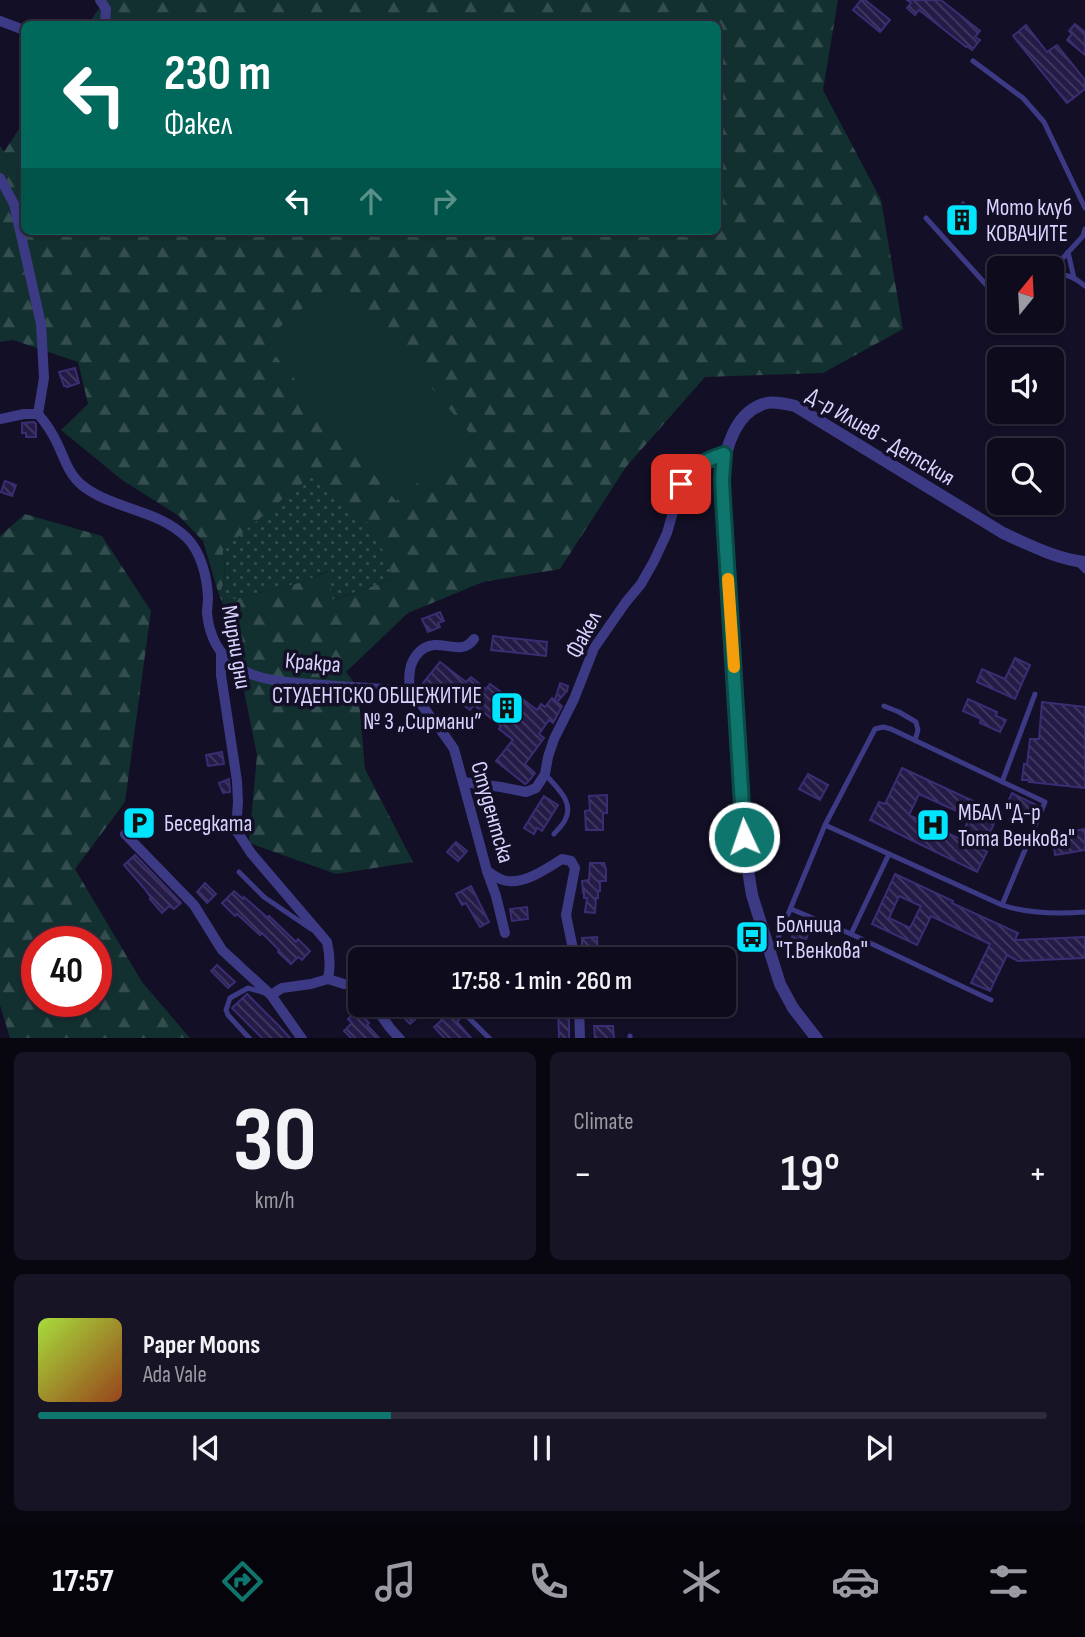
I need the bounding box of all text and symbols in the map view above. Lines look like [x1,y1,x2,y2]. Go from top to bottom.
text: 230 m [164,45,271,104]
icon: left [49,49,140,140]
text: Факел [164,105,232,144]
icon: left [279,182,317,220]
icon: ahead [352,182,390,220]
icon: right [425,182,463,220]
place label: Мото клуб КОВАЧИТЕ [986,194,1072,248]
building icon: Мото клуб КОВАЧИТЕ [943,201,981,239]
north arrow [987,256,1064,332]
map controls [987,256,1064,515]
button: sound [987,347,1064,424]
street label: Д-р Илиев - Детския [801,382,960,492]
button: search [987,438,1064,515]
pin [651,454,711,514]
icon: arrive [662,465,700,503]
street label: Мирни дни [215,603,257,691]
street label: Факел [560,605,608,663]
street label: Кракра [284,647,342,679]
place label: СТУДЕНТСКО ОБЩЕЖИТИЕ № 3 „Сирмани” [272,682,482,736]
building icon: СТУДЕНТСКО ОБЩЕЖИТИЕ № 3 „Сирмани” [488,689,526,727]
street label: Студентска [464,758,520,866]
place label: МБАЛ "Д-р Тота Венкова" [958,799,1075,853]
position arrow [707,800,781,874]
parking icon: Беседката [120,804,158,842]
hospital icon: МБАЛ "Д-р Тота Венкова" [914,806,952,844]
place label: Беседката [164,810,252,838]
place label: Болница ''Т.Венкова'' [776,911,868,965]
bus stop icon: Болница ''Т.Венкова'' [733,918,771,956]
speed limit sign: 40 [21,926,112,1017]
text: 17:58 · 1 min · 260 m [452,966,632,997]
text: 30 [233,1087,317,1196]
text: Climate [574,1108,633,1136]
text: 19° [781,1143,840,1206]
text: − [574,1152,592,1197]
text: + [1028,1152,1047,1197]
text: km/h [255,1187,295,1215]
text: Paper Moons [143,1330,260,1361]
text: Ada Vale [143,1361,207,1389]
icon: previous [187,1429,225,1467]
icon: pause [523,1429,561,1467]
icon: next [860,1429,898,1467]
icon: directions [218,1557,267,1606]
icon: music [371,1557,420,1606]
icon: phone [524,1557,573,1606]
icon: climate [677,1557,726,1606]
icon: car [831,1557,880,1606]
icon: filters [984,1557,1033,1606]
text: 17:57 [52,1562,113,1601]

